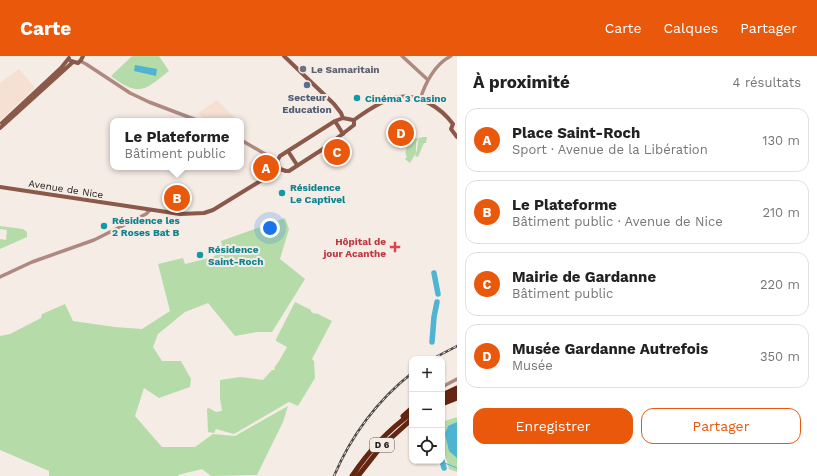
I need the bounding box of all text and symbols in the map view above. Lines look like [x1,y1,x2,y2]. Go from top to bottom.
text: Carte [20,17,71,40]
text: Carte [605,20,642,36]
text: Calques [664,20,718,36]
text: Partager [740,20,797,36]
marker: Le Samaritain [298,64,308,74]
place label: Le Samaritain [311,64,380,75]
text: À proximité [473,72,570,92]
text: 4 résultats [733,75,801,90]
marker: Secteur Education [302,80,312,90]
place label: Secteur Education [282,92,332,115]
marker: Cinéma 3 Casino [352,93,362,103]
place label: Cinéma 3 Casino [365,93,447,104]
popup [110,118,244,170]
pin: D [388,118,414,148]
text: Place Saint-Roch [512,124,640,142]
text: Le Plateforme [125,128,229,146]
text: A [483,133,491,148]
text: 130 m [762,133,800,148]
pin: C [324,137,350,167]
text: Sport · Avenue de la Libération [512,142,708,157]
text: Bâtiment public [125,146,226,161]
pin: A [253,153,279,183]
street label: Avenue de Nice [28,178,104,200]
place label: Résidence Le Captivel [290,182,346,205]
pin: B [164,183,190,213]
marker: Résidence Le Captivel [277,188,287,198]
text: Le Plateforme [512,196,617,214]
text: B [483,205,491,220]
text: 210 m [762,205,800,220]
text: Bâtiment public · Avenue de Nice [512,214,723,229]
place label: Résidence les 2 Roses Bat B [112,215,180,238]
your location [260,218,280,238]
marker: Résidence les 2 Roses Bat B [99,221,109,231]
place label: Hôpital de jour Acanthe [322,236,386,259]
marker: Hôpital de jour Acanthe [389,241,401,253]
place label: Résidence Saint-Roch [208,244,263,267]
marker: Résidence Saint-Roch [195,250,205,260]
text: Mairie de Gardanne [512,268,656,286]
text: C [483,277,491,292]
text: 220 m [760,277,800,292]
text: Bâtiment public [512,286,613,301]
text: Musée Gardanne Autrefois [512,340,708,358]
text: D [482,349,492,364]
text: 350 m [760,349,800,364]
map controls [409,356,445,464]
button: + [409,356,445,392]
text: Musée [512,358,553,373]
button: − [409,392,445,428]
button: Enregistrer [473,408,633,444]
button: Partager [641,408,801,444]
button: locate [409,428,445,464]
road number: D 6 [370,438,394,452]

